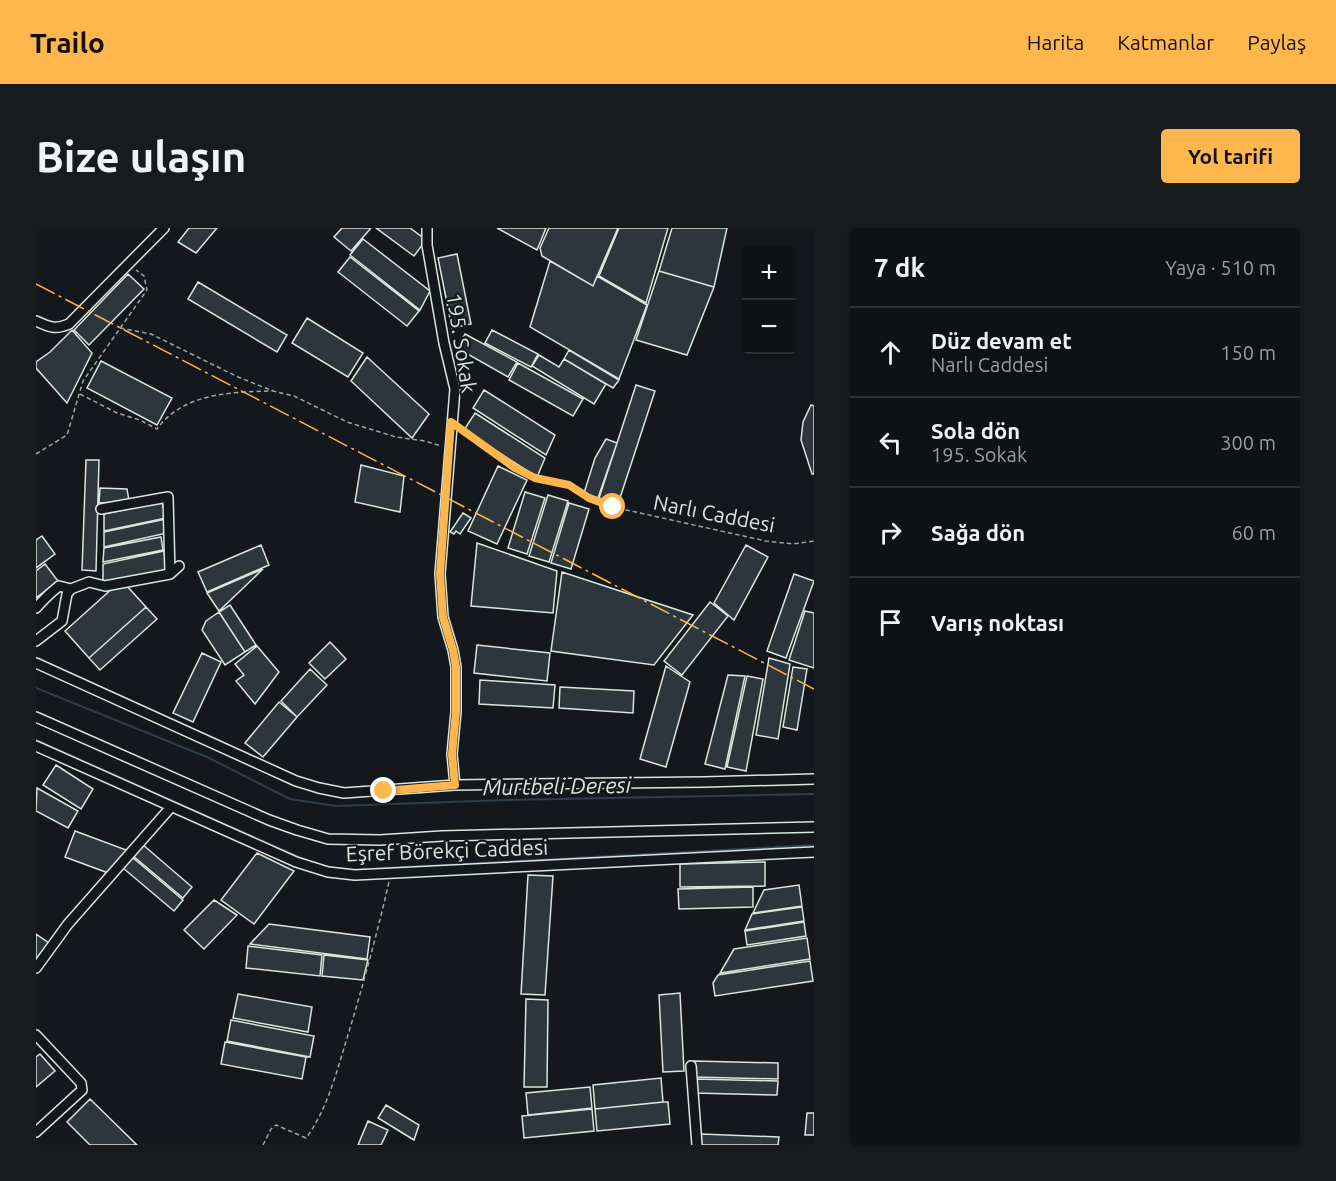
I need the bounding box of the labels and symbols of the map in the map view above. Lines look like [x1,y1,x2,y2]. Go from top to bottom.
street label: 195. Sokak [442,291,482,395]
street label: Narlı Caddesi [651,489,777,537]
route start [599,493,625,519]
water label: Murtbeli Deresi [483,772,633,799]
route end [370,777,396,803]
street label: Eşref Börekçi Caddesi [345,834,549,866]

